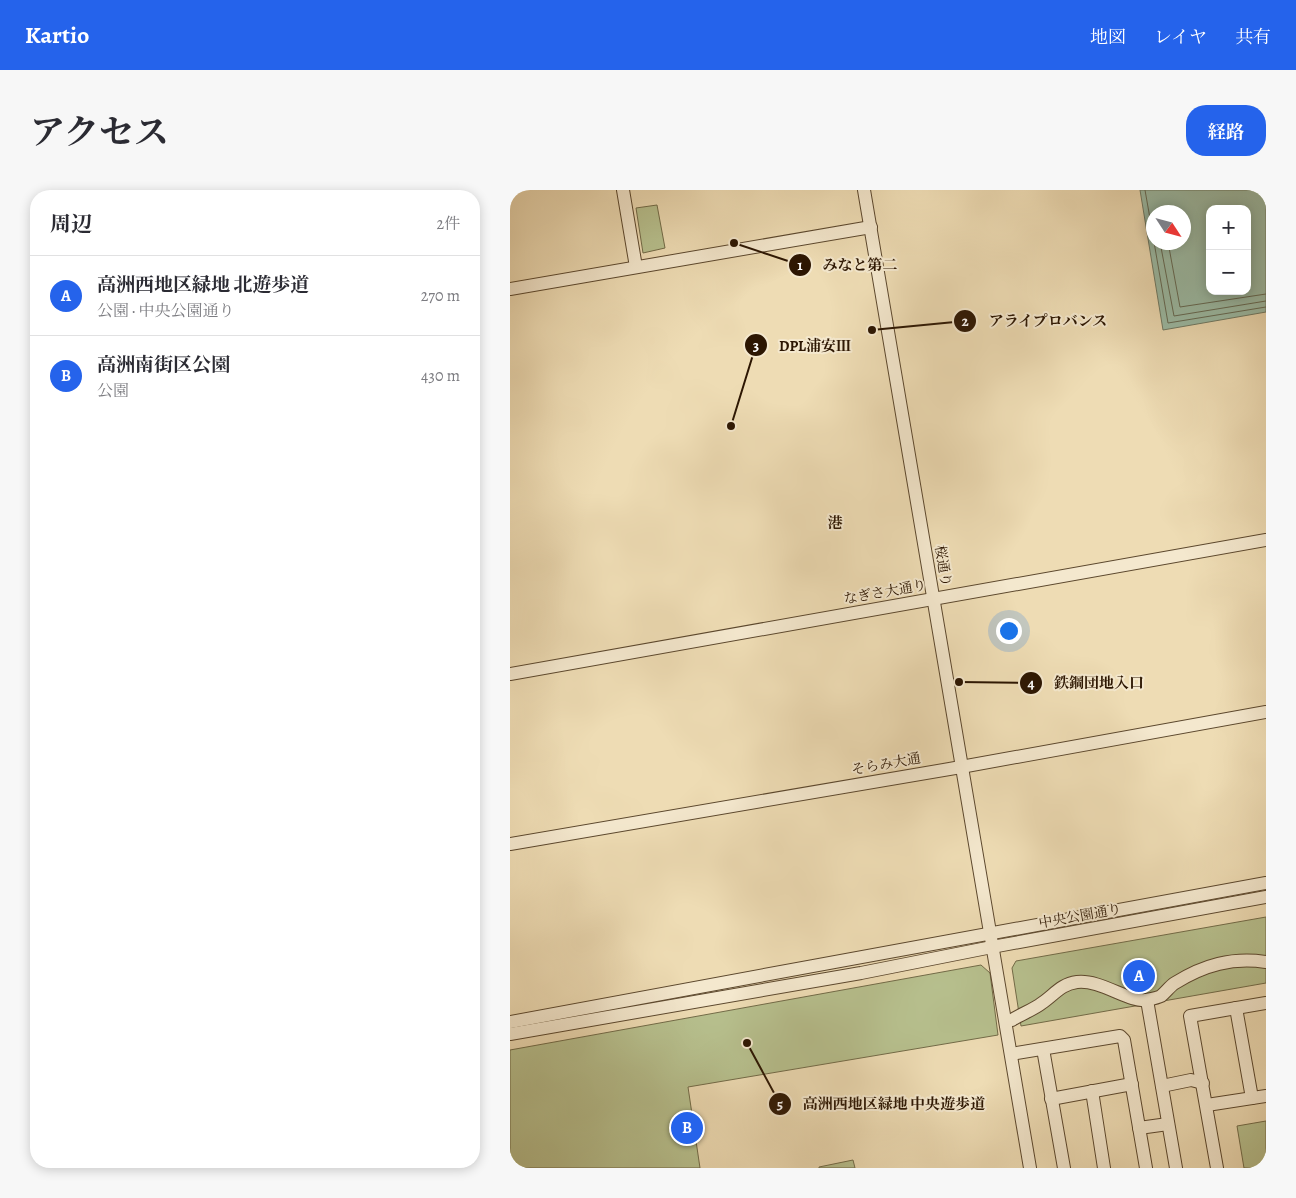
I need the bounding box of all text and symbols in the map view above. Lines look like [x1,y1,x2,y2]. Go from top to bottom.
text: Kartio [25,19,89,51]
text: 地図 [1090,25,1126,49]
text: レイヤ [1154,25,1207,49]
text: 共有 [1235,25,1271,49]
button: 経路 [1186,105,1266,156]
text: アクセス [30,108,169,156]
north arrow [1146,205,1191,250]
map controls [1206,205,1251,295]
button: + [1206,205,1251,250]
text: 周辺 [50,210,92,238]
text: 2件 [436,213,460,235]
callout: みなと第二 [787,250,907,280]
button: − [1206,250,1251,295]
text: 1 [797,255,803,275]
text: みなと第二 [822,255,898,275]
text: 高洲西地区緑地 北遊歩道 [97,272,309,298]
text: A [61,285,71,307]
text: 270 m [421,285,460,307]
text: 公園 · 中央公園通り [97,300,235,322]
callout: アライプロバンス [953,306,1118,336]
text: 2 [961,311,969,331]
text: アライプロバンス [989,311,1107,331]
callout: DPL浦安Ⅲ [744,330,861,360]
text: 3 [753,336,759,356]
text: DPL浦安Ⅲ [779,336,851,356]
text: 高洲南街区公園 [97,352,230,378]
text: B [61,365,71,387]
text: 430 m [421,365,460,387]
text: 公園 [97,380,129,402]
district label: 港 [827,513,843,533]
street label: 桜通り [930,544,956,588]
street label: なぎさ大通り [842,575,928,609]
your location [996,618,1022,644]
callout: 鉄鋼団地入口 [1019,668,1154,698]
text: 4 [1027,673,1035,693]
text: 鉄鋼団地入口 [1054,673,1144,693]
street label: そらみ大通 [850,749,922,779]
street label: 中央公園通り [1037,899,1123,933]
pin: A [1123,957,1155,995]
callout: 高洲西地区緑地 中央遊歩道 [768,1089,996,1119]
text: 5 [777,1094,783,1114]
text: 高洲西地区緑地 中央遊歩道 [803,1094,985,1114]
pin: B [671,1109,703,1147]

